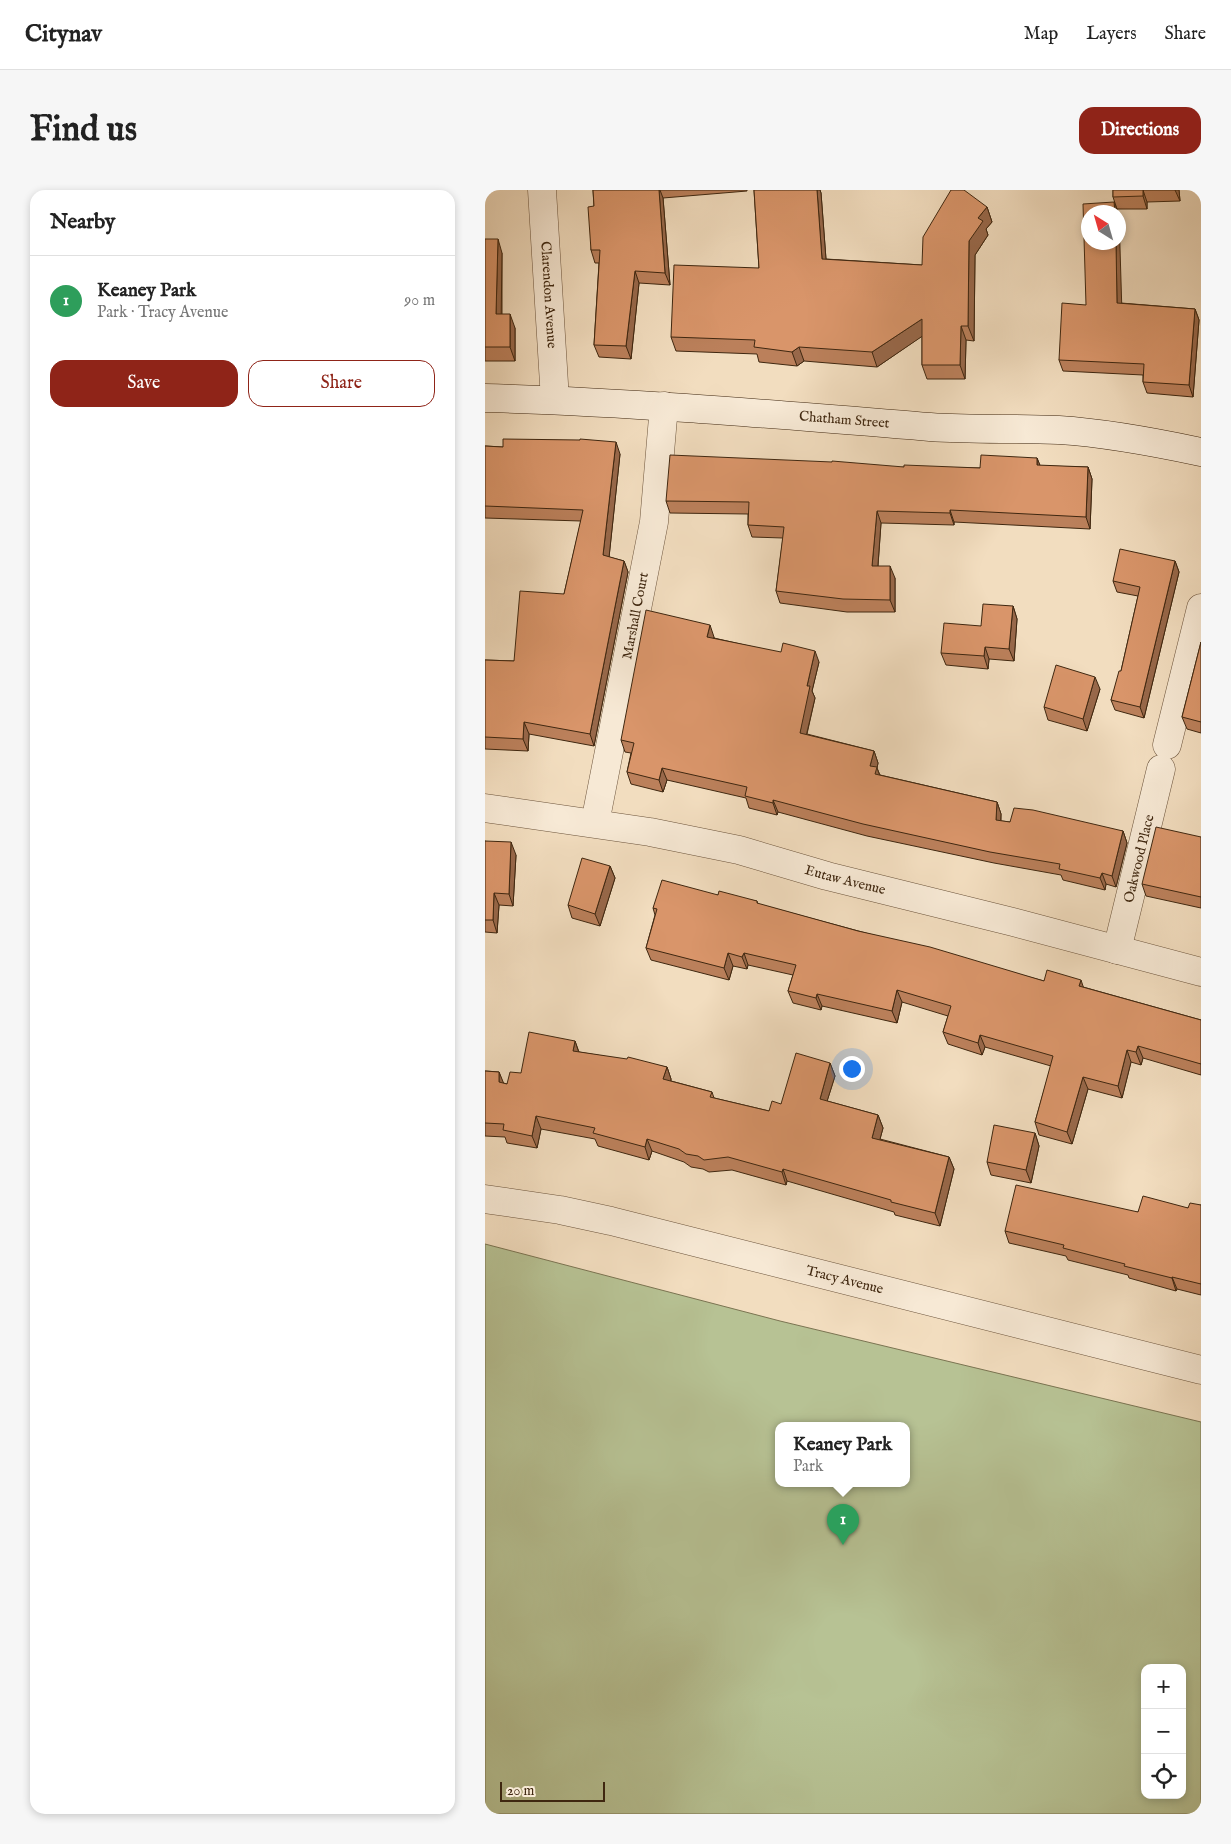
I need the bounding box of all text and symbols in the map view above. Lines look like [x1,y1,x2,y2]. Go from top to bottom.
text: Citynav [25,19,102,50]
text: Map [1024,23,1058,46]
text: Layers [1086,23,1137,46]
text: Share [1165,23,1206,46]
button: Directions [1079,107,1201,154]
text: Find us [30,108,137,153]
north arrow [1081,205,1126,250]
text: Nearby [50,209,115,236]
street label: Clarendon Avenue [536,241,561,349]
text: Keaney Park [97,279,196,303]
text: 1 [63,291,69,311]
text: 90 m [404,291,435,311]
text: Park · Tracy Avenue [97,303,228,323]
button: Save [50,360,238,407]
button: Share [248,360,435,407]
street label: Chatham Street [798,407,890,433]
street label: Marshall Court [618,571,653,661]
street label: Oakwood Place [1120,812,1159,905]
street label: Eutaw Avenue [803,861,888,899]
your location [839,1056,865,1082]
street label: Tracy Avenue [804,1262,886,1299]
popup [775,1422,910,1487]
text: Keaney Park [793,1433,892,1457]
text: Park [793,1457,823,1477]
pin: 1 [827,1504,859,1545]
map controls [1141,1664,1186,1799]
button: + [1141,1664,1186,1709]
button: − [1141,1709,1186,1754]
button: locate [1141,1754,1186,1799]
scale bar [500,1779,605,1802]
text: 20 m [507,1782,534,1800]

